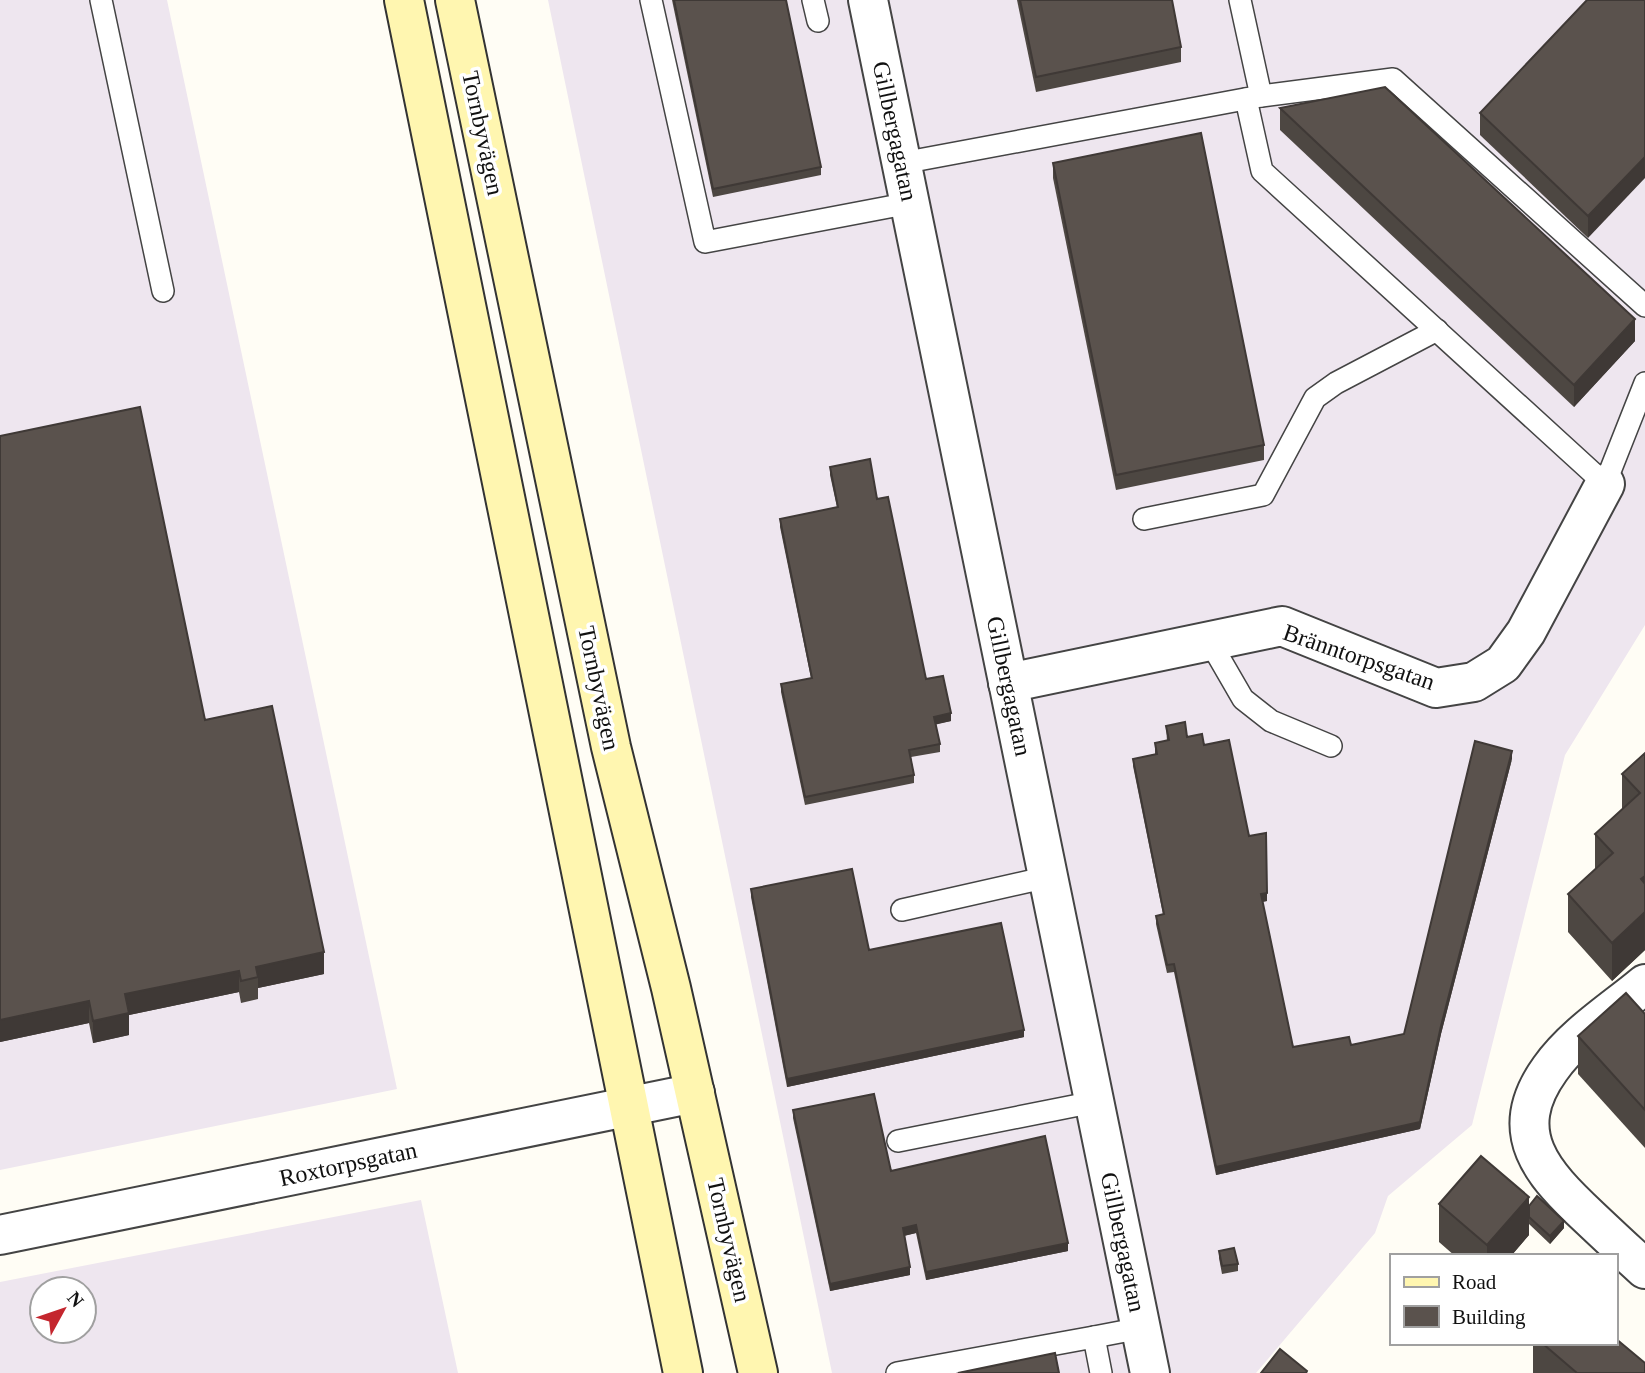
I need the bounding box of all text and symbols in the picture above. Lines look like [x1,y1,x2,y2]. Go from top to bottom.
street label: Gillbergagatan [868,59,922,203]
street label: Tornbyvägen [457,69,509,197]
street label: Gillbergagatan [982,614,1036,758]
street label: Bränntorpsgatan [1280,619,1438,695]
street label: Tornbyvägen [573,624,625,752]
street label: Roxtorpsgatan [277,1137,419,1191]
street label: Gillbergagatan [1096,1170,1150,1314]
street label: Tornbyvägen [702,1176,756,1304]
legend [1390,1254,1617,1345]
text: Road [1452,1270,1497,1294]
north arrow [28,1275,98,1345]
text: N [63,1287,88,1312]
text: Building [1452,1305,1526,1329]

